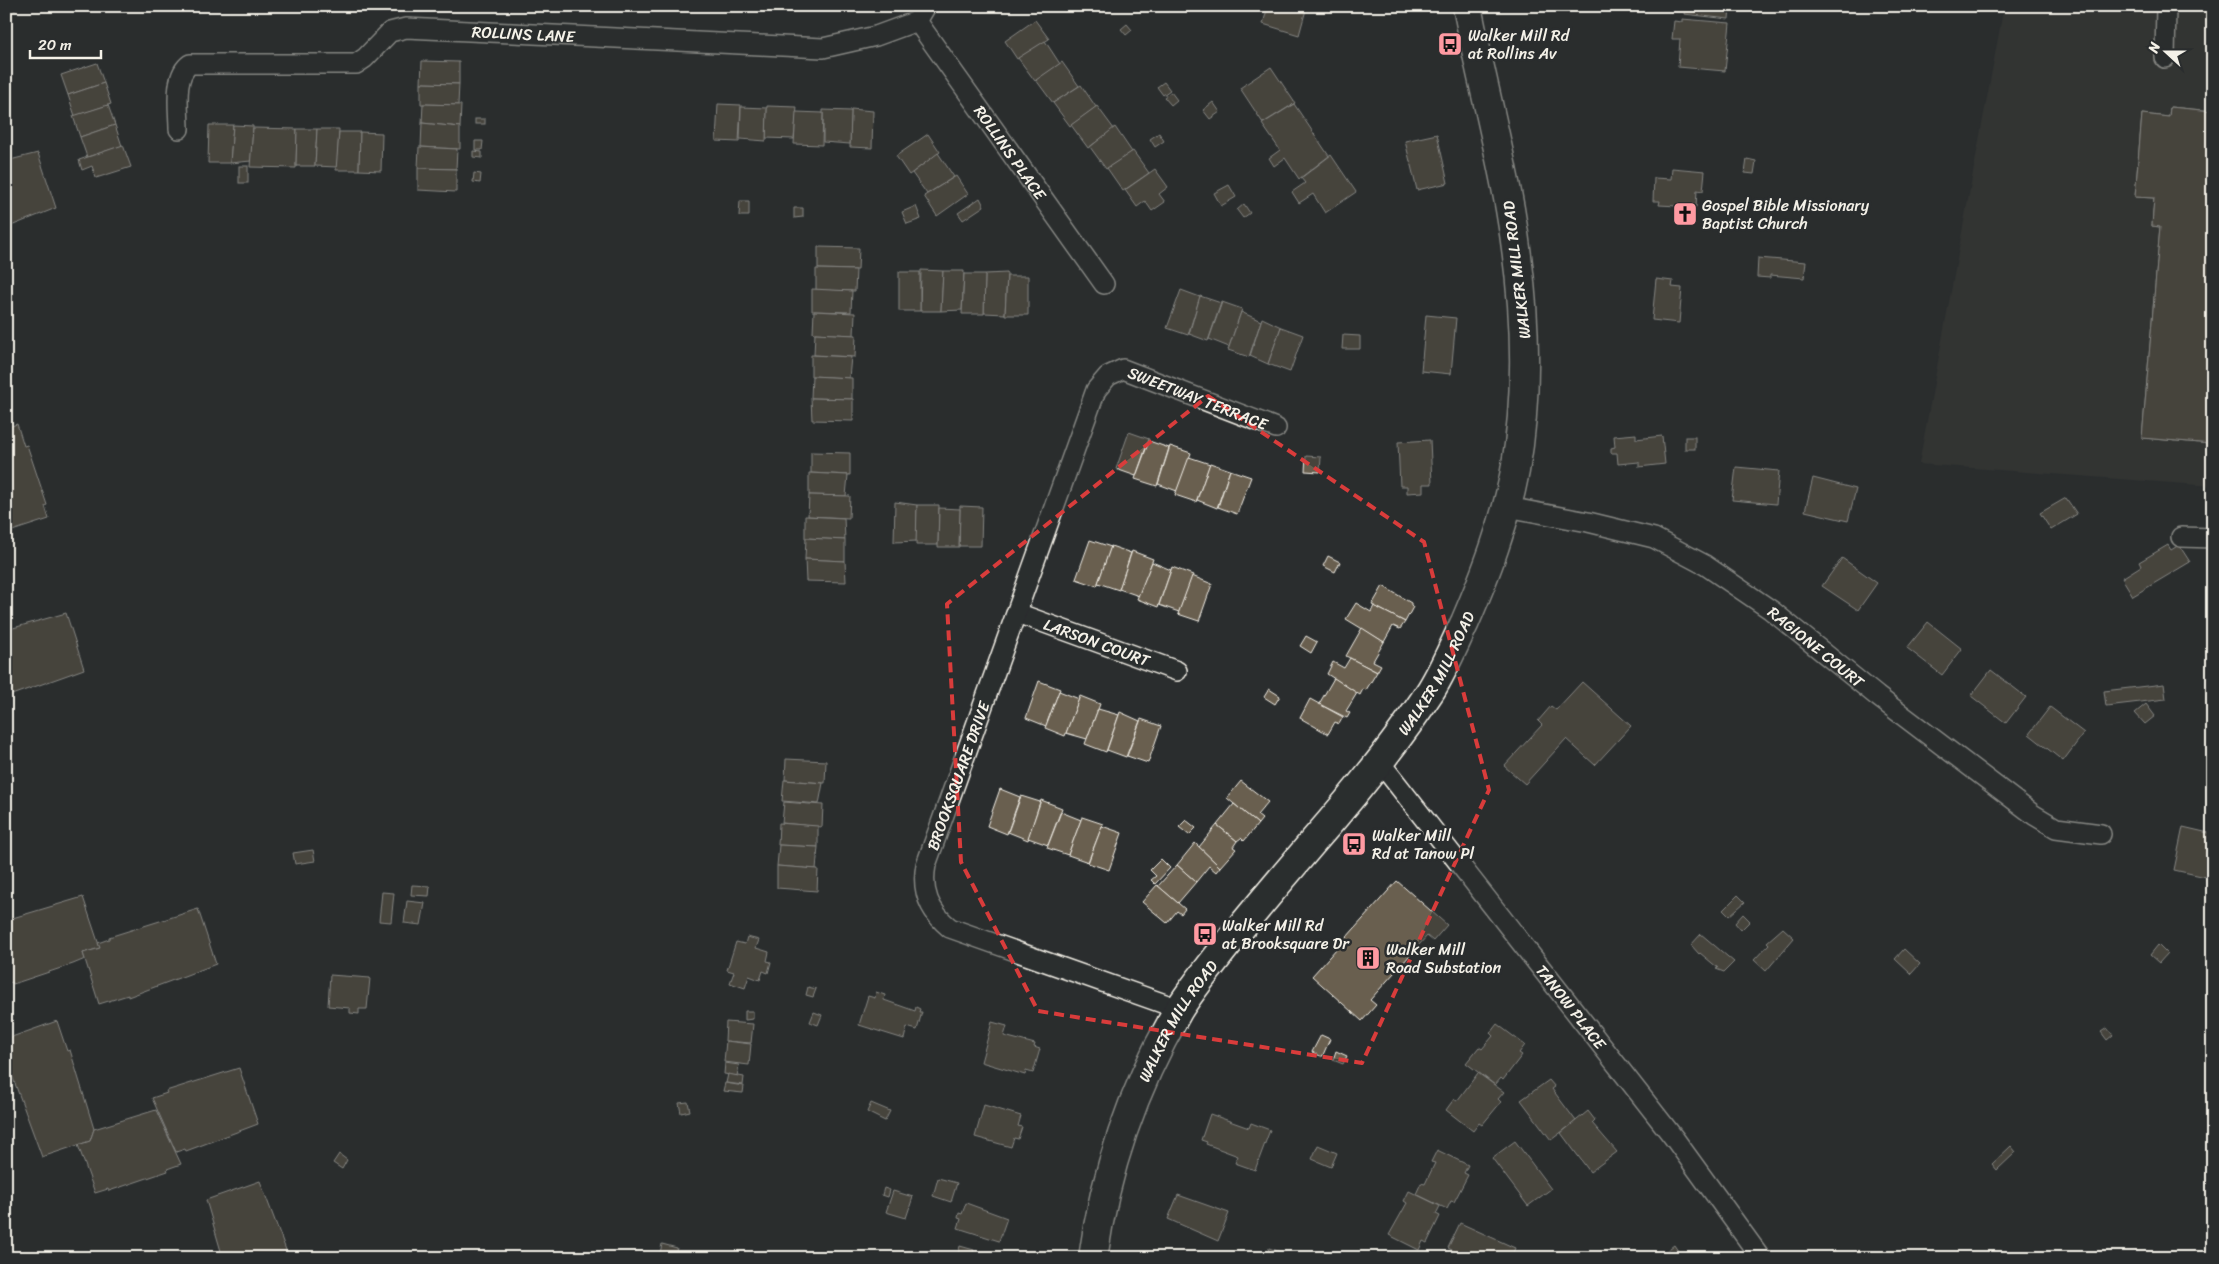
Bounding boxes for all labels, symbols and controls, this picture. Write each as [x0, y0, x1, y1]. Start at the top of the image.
street label: ROLLINS LANE [471, 17, 576, 51]
place label: Walker Mill Rd at Rollins Av [1468, 21, 1571, 68]
scale bar [30, 28, 101, 60]
north arrow [2142, 28, 2192, 78]
bus stop icon: Walker Mill Rd at Rollins Av [1437, 31, 1463, 57]
text: 20 m [38, 32, 72, 58]
text: N [2141, 38, 2168, 57]
street label: ROLLINS PLACE [966, 99, 1055, 207]
place label: Gospel Bible Missionary Baptist Church [1702, 191, 1870, 238]
street label: WALKER MILL ROAD [1494, 199, 1539, 341]
church icon: Gospel Bible Missionary Baptist Church [1672, 201, 1698, 227]
street label: SWEETWAY TERRACE [1123, 358, 1273, 439]
street label: RAGIONE COURT [1761, 599, 1872, 696]
street label: WALKER MILL ROAD [1390, 606, 1483, 742]
street label: LARSON COURT [1040, 610, 1155, 675]
street label: BROOKSQUARE DRIVE [918, 696, 999, 855]
place label: Walker Mill Rd at Tanow Pl [1372, 821, 1475, 868]
bus stop icon: Walker Mill Rd at Tanow Pl [1341, 831, 1367, 857]
place label: Walker Mill Rd at Brooksquare Dr [1222, 911, 1350, 958]
bus stop icon: Walker Mill Rd at Brooksquare Dr [1192, 921, 1218, 947]
place label: Walker Mill Road Substation [1386, 935, 1502, 982]
building icon: Walker Mill Road Substation [1355, 945, 1381, 971]
street label: WALKER MILL ROAD [1130, 953, 1226, 1087]
street label: TANOW PLACE [1528, 958, 1614, 1057]

